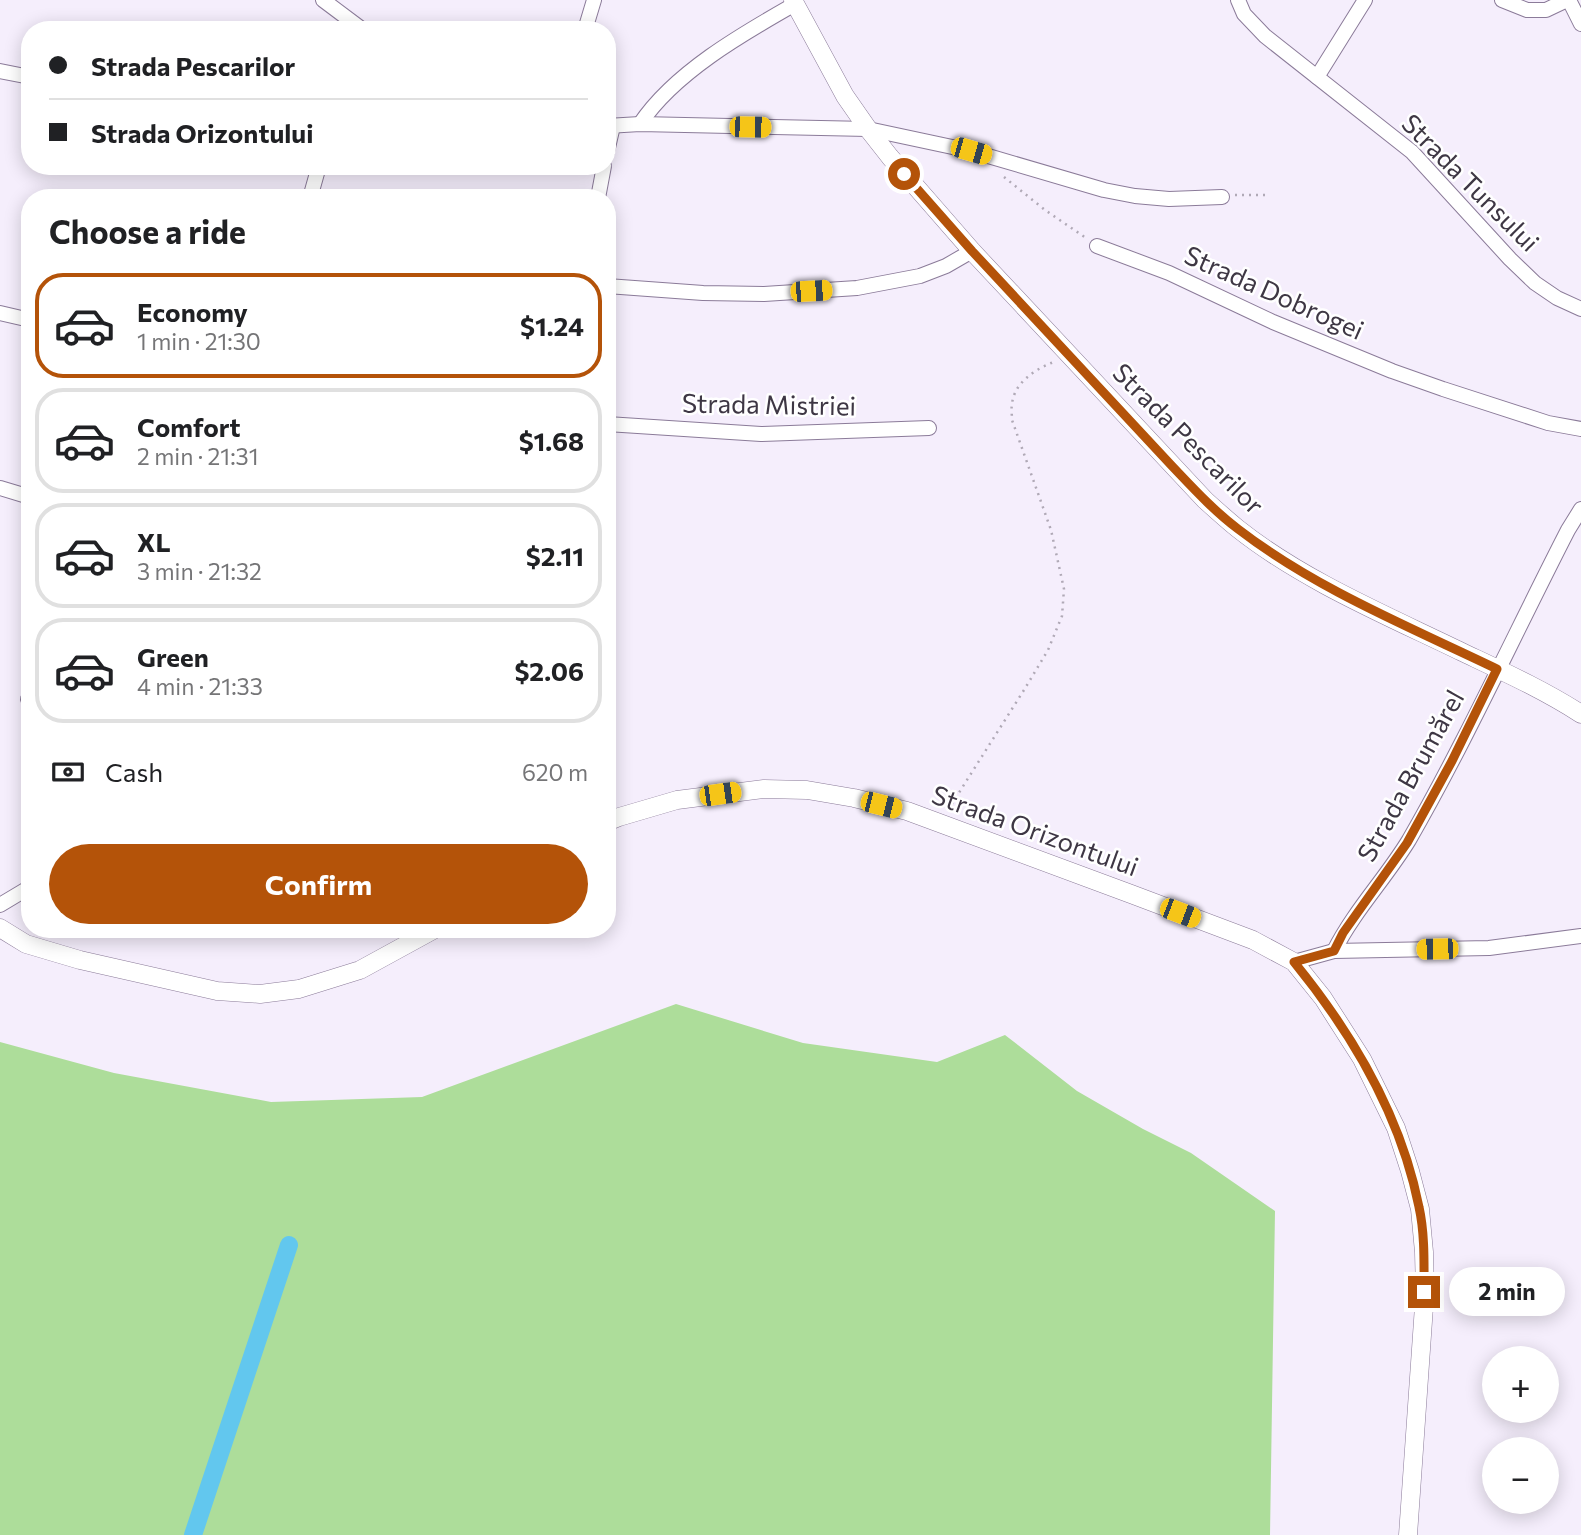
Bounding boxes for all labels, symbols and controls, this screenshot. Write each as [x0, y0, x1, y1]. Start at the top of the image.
text: Strada Pescarilor [91, 50, 295, 81]
street label: Strada Tunsului [1396, 107, 1546, 257]
car [729, 116, 772, 138]
text: Strada Orizontului [91, 117, 313, 148]
car [948, 135, 995, 167]
route start [888, 158, 920, 190]
text: Choose a ride [49, 211, 246, 251]
street label: Strada Dobrogei [1180, 238, 1369, 345]
car [790, 279, 833, 303]
icon: car [53, 294, 116, 357]
text: Economy [137, 296, 248, 327]
text: $1.24 [520, 310, 584, 341]
text: 1 min · 21:30 [137, 327, 261, 355]
street label: Strada Pescarilor [1107, 356, 1271, 520]
street label: Strada Mistriei [682, 386, 857, 421]
icon: car [53, 409, 116, 472]
text: Comfort [137, 411, 240, 442]
text: $1.68 [519, 425, 584, 456]
text: 2 min · 21:31 [137, 442, 259, 470]
icon: car [53, 524, 116, 587]
text: XL [137, 526, 171, 557]
text: $2.11 [526, 540, 584, 571]
text: 3 min · 21:32 [137, 557, 262, 585]
icon: car [53, 639, 116, 702]
text: Green [137, 641, 209, 672]
text: $2.06 [514, 655, 584, 686]
text: 4 min · 21:33 [137, 672, 263, 700]
street label: Strada Brumărel [1350, 684, 1470, 866]
icon: cash [49, 753, 87, 791]
text: Cash [105, 756, 163, 787]
text: 620 m [522, 758, 588, 786]
street label: Strada Orizontului [928, 778, 1143, 881]
car [698, 781, 743, 807]
car [859, 790, 904, 820]
button: Confirm [49, 844, 588, 924]
car [1157, 896, 1204, 930]
car [1416, 938, 1459, 960]
callout: 2 min [1448, 1268, 1564, 1316]
route end [1408, 1276, 1440, 1308]
text: 2 min [1478, 1277, 1536, 1305]
map controls [1482, 1346, 1559, 1514]
button: + [1482, 1346, 1559, 1423]
button: − [1482, 1437, 1559, 1514]

